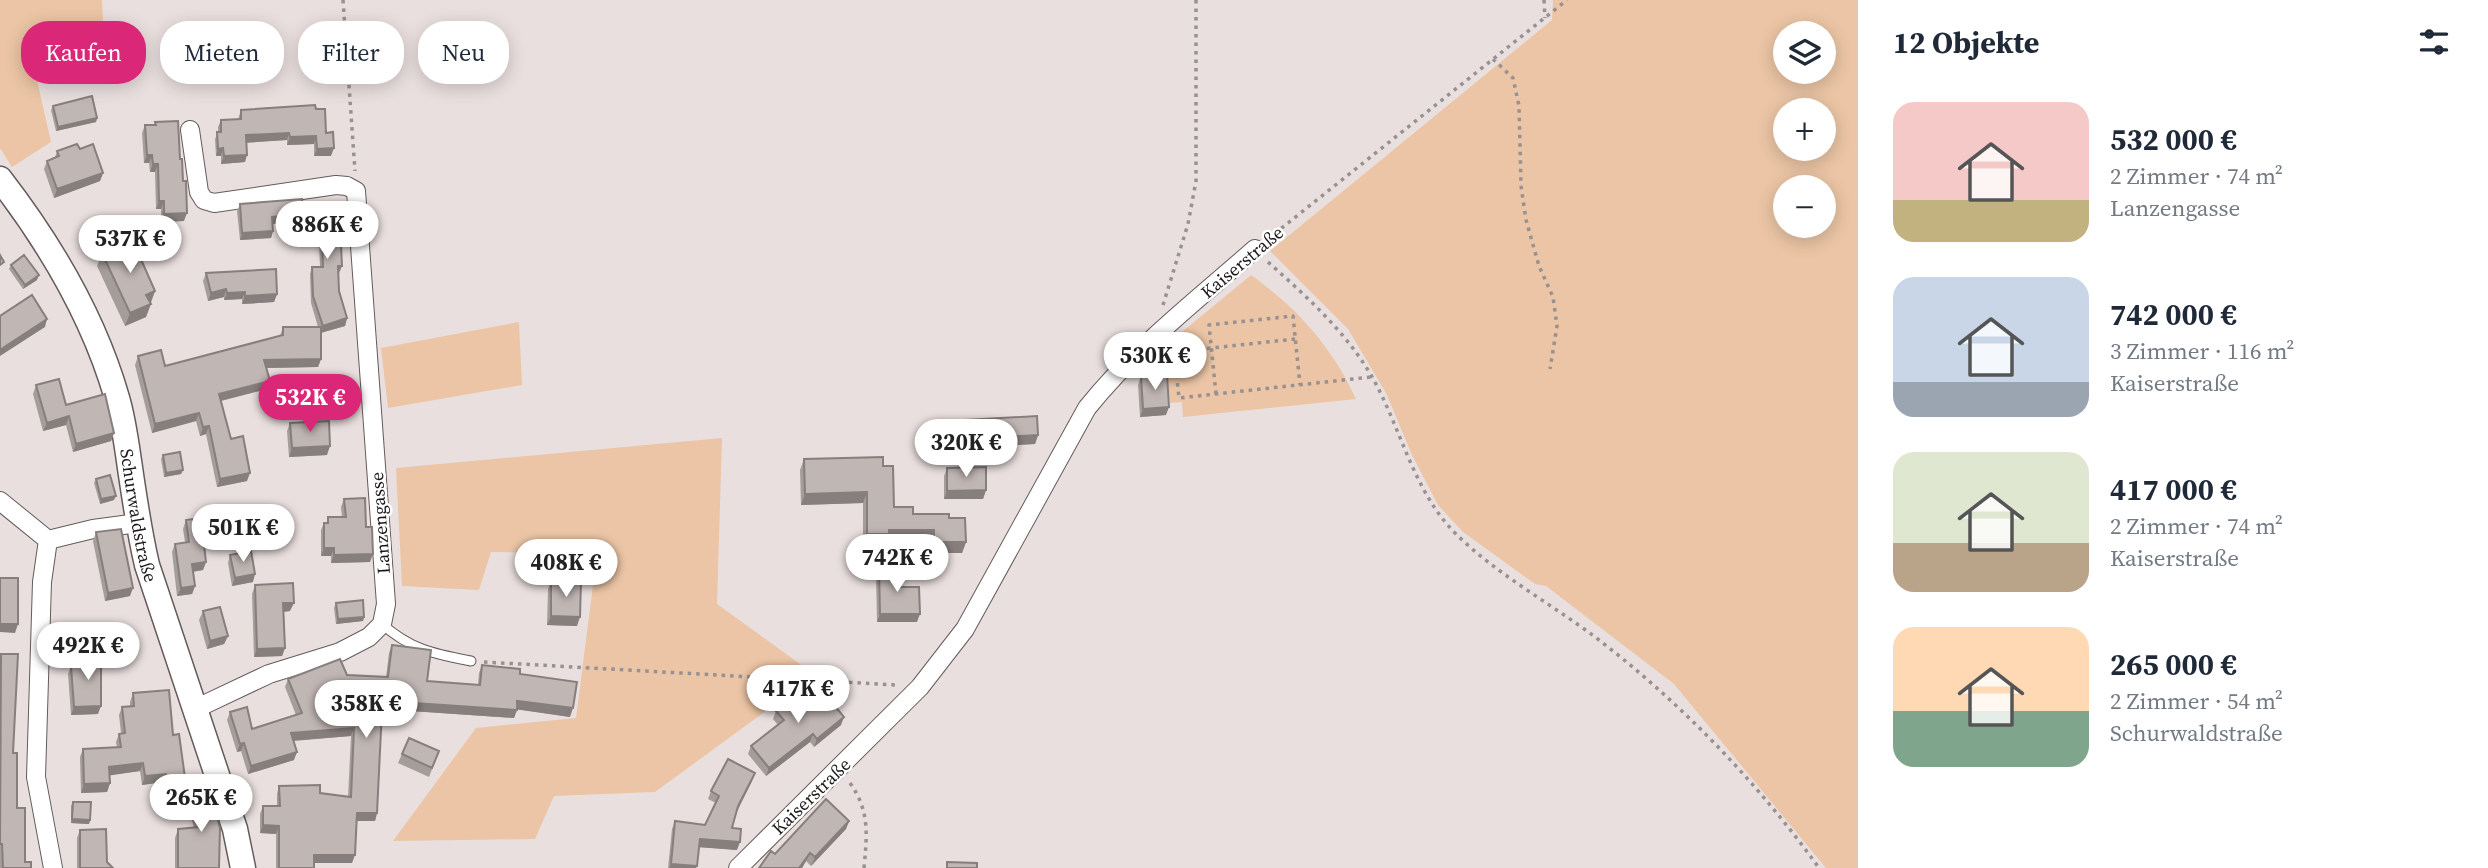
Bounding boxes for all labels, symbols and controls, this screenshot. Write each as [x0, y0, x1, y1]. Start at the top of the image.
chip: Kaufen [21, 21, 146, 84]
chip: Mieten [160, 21, 284, 84]
chip: Filter [298, 21, 404, 84]
chip: Neu [418, 21, 509, 84]
map controls [1773, 21, 1836, 238]
button: layers [1773, 21, 1836, 84]
text: 12 Objekte [1893, 22, 2039, 63]
icon: filters [2415, 23, 2453, 61]
button: + [1773, 98, 1836, 161]
text: 532 000 € [2110, 119, 2237, 160]
icon: home [1949, 130, 2033, 214]
text: 2 Zimmer · 74 m² [2110, 160, 2283, 192]
button: − [1773, 175, 1836, 238]
text: Lanzengasse [2110, 192, 2240, 224]
pin: 886K € [270, 202, 384, 261]
text: 886K € [292, 208, 362, 240]
pin: 537K € [73, 216, 187, 275]
street label: Kaiserstraße [1195, 220, 1289, 304]
text: 537K € [95, 222, 165, 254]
text: 742 000 € [2110, 294, 2237, 335]
icon: home [1949, 305, 2033, 389]
pin: 530K € [1098, 332, 1212, 392]
text: 3 Zimmer · 116 m² [2110, 335, 2294, 367]
text: 530K € [1120, 339, 1190, 371]
text: Kaiserstraße [2110, 367, 2239, 399]
pin: 532K € [253, 374, 367, 434]
text: 532K € [275, 381, 345, 413]
pin: 320K € [909, 420, 1023, 479]
text: 320K € [931, 426, 1001, 458]
street label: Schurwaldstraße [115, 447, 164, 585]
text: 417 000 € [2110, 469, 2237, 510]
street label: Lanzengasse [364, 471, 396, 575]
icon: home [1949, 480, 2033, 564]
pin: 501K € [186, 504, 300, 564]
text: 2 Zimmer · 74 m² [2110, 510, 2283, 542]
text: 501K € [208, 511, 278, 543]
pin: 742K € [840, 534, 954, 594]
pin: 408K € [509, 540, 623, 599]
text: 742K € [862, 541, 932, 573]
text: Kaiserstraße [2110, 542, 2239, 574]
text: 408K € [531, 546, 601, 578]
pin: 492K € [31, 622, 145, 682]
text: 492K € [53, 629, 123, 661]
text: 265 000 € [2110, 644, 2237, 685]
icon: home [1949, 655, 2033, 739]
pin: 417K € [741, 666, 855, 725]
text: 417K € [763, 672, 833, 704]
pin: 358K € [309, 680, 423, 740]
text: 2 Zimmer · 54 m² [2110, 685, 2283, 717]
text: 358K € [331, 687, 401, 719]
text: Schurwaldstraße [2110, 717, 2283, 749]
street label: Kaiserstraße [766, 752, 856, 840]
pin: 265K € [144, 774, 258, 834]
text: 265K € [166, 781, 236, 813]

